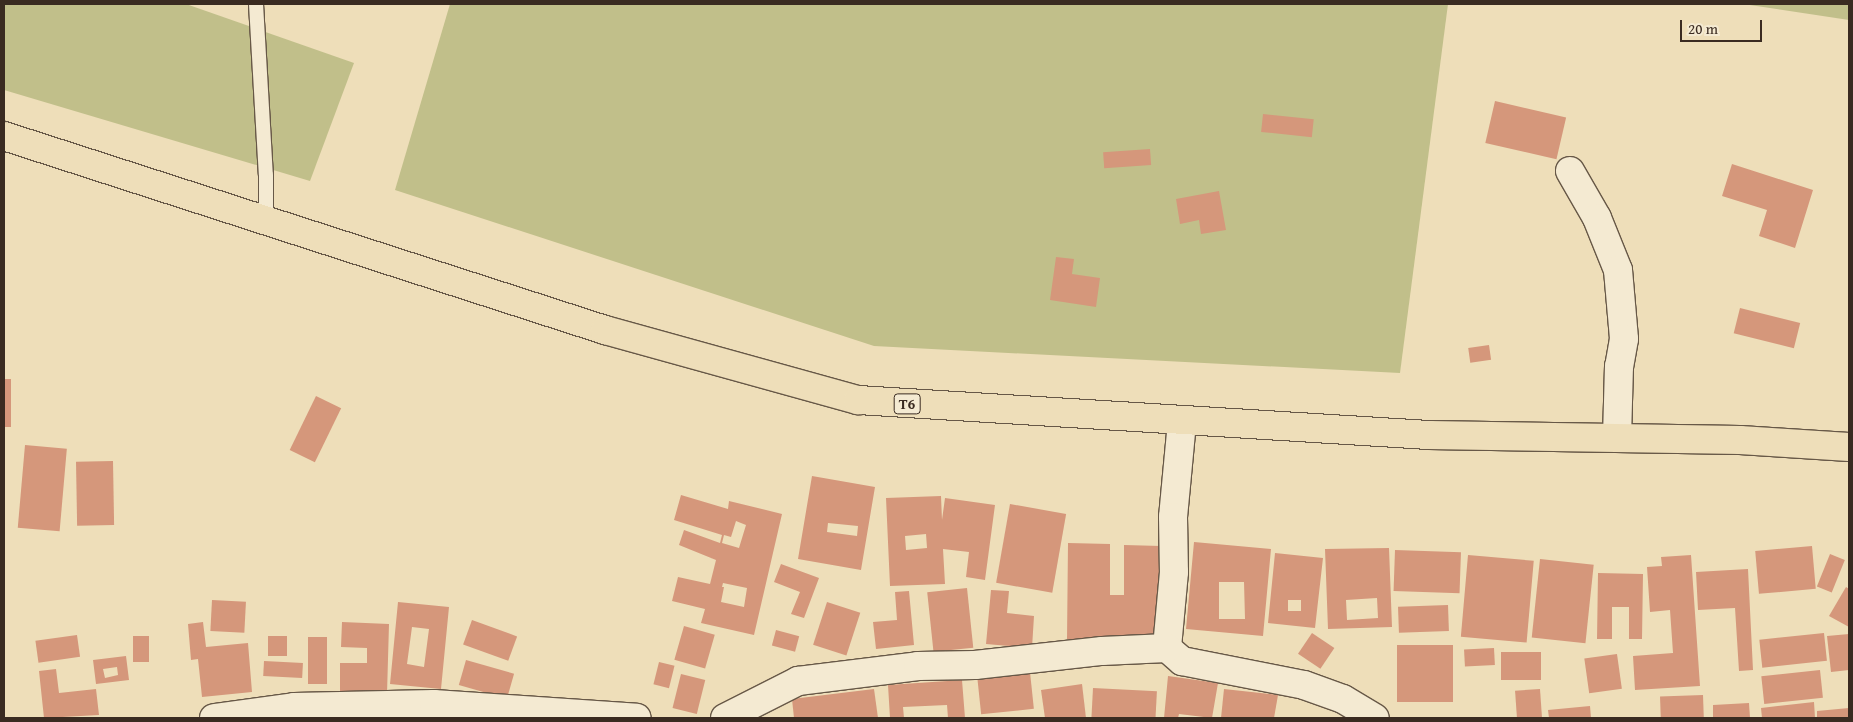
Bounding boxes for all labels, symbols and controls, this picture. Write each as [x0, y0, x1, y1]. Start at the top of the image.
scale bar [1683, 10, 1766, 42]
text: 20 m [1688, 18, 1718, 39]
road number: T6 [893, 392, 921, 416]

